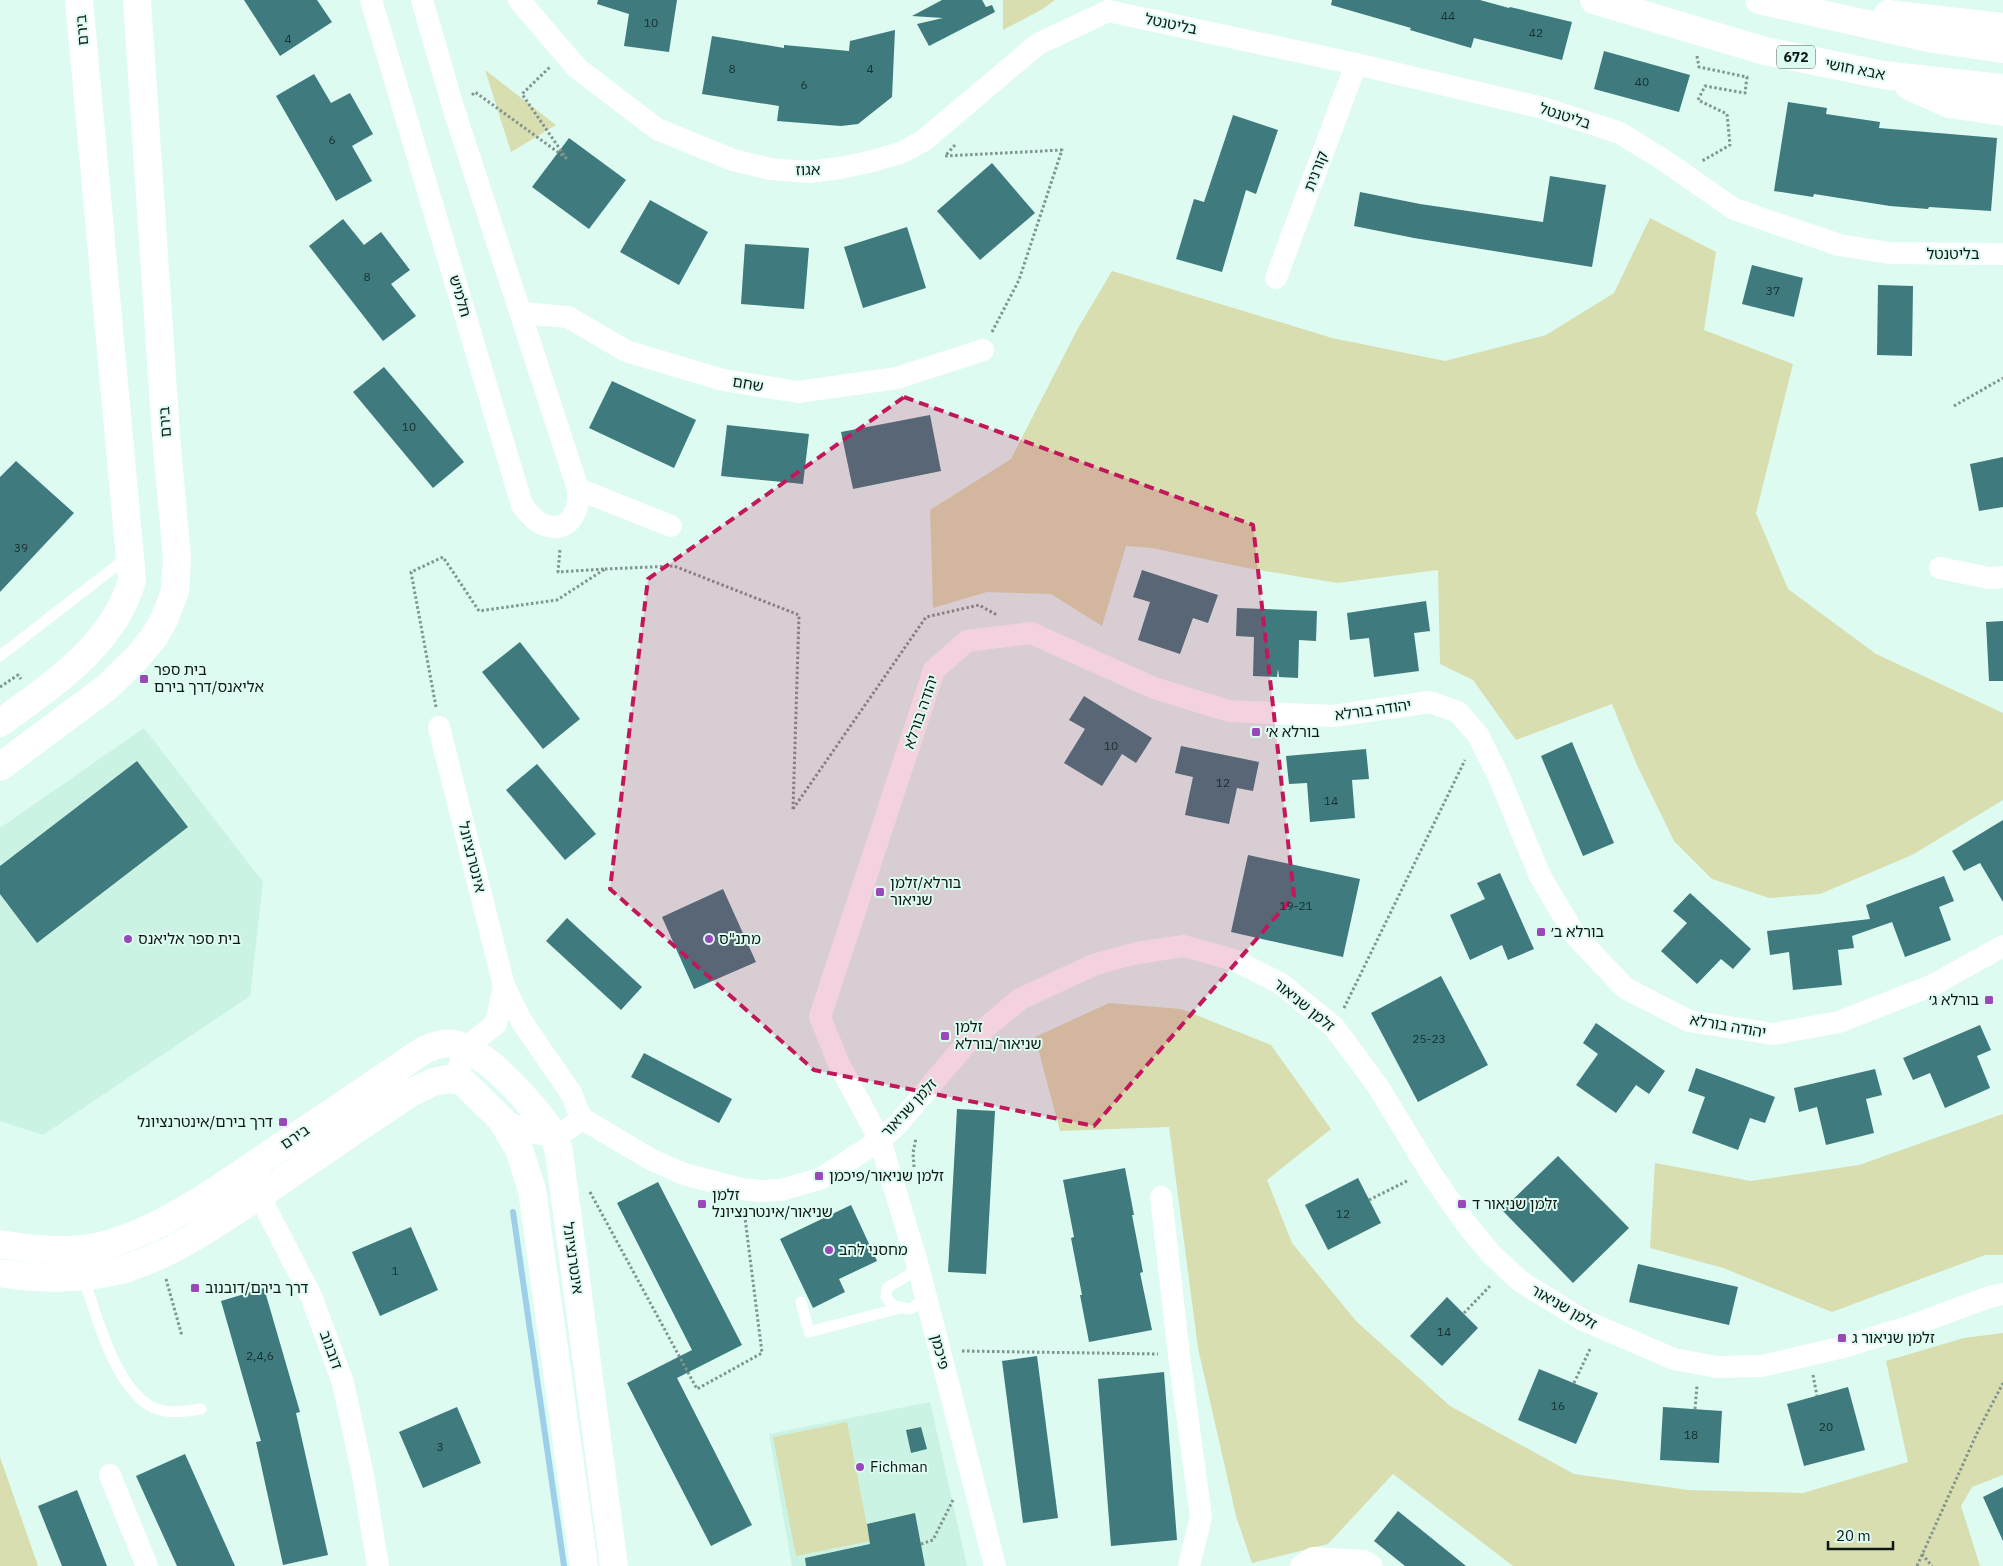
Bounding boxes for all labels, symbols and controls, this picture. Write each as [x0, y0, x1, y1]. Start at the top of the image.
house number: 44 [1441, 8, 1455, 23]
street label: בליטנטל [1143, 9, 1199, 38]
street label: בירם [71, 13, 92, 46]
house number: 10 [644, 15, 658, 30]
house number: 42 [1529, 25, 1543, 40]
house number: 4 [284, 31, 292, 46]
road number: 672 [1777, 46, 1815, 68]
street label: אבא חושי [1823, 53, 1887, 84]
house number: 8 [728, 61, 736, 76]
house number: 4 [866, 61, 874, 76]
house number: 40 [1635, 74, 1649, 89]
house number: 6 [800, 77, 808, 92]
street label: בליטנטל [1537, 98, 1594, 133]
house number: 6 [328, 132, 336, 147]
street label: קורנית [1299, 148, 1332, 194]
street label: אגוז [796, 160, 820, 179]
street label: בליטנטל [1926, 244, 1980, 263]
house number: 8 [363, 269, 371, 284]
street label: חלמיש [445, 272, 476, 319]
house number: 37 [1766, 283, 1780, 298]
street label: שחם [731, 371, 765, 396]
street label: בירם [154, 406, 175, 438]
house number: 10 [402, 419, 416, 434]
house number: 39 [14, 540, 28, 555]
place label: בית ספר אליאנס/דרך בירם [154, 660, 264, 696]
street label: יהודה בורלא [899, 672, 942, 751]
marker: בית ספר אליאנס/דרך בירם [138, 673, 150, 685]
street label: יהודה בורלא [1334, 695, 1412, 724]
place label: בורלא א׳ [1266, 722, 1320, 741]
marker: בורלא א׳ [1250, 726, 1262, 738]
house number: 10 [1104, 738, 1118, 753]
house number: 12 [1216, 775, 1230, 790]
house number: 14 [1324, 793, 1338, 808]
street label: אינטרנציונל [455, 819, 490, 894]
place label: בורלא/זלמן שניאור [890, 873, 962, 909]
marker: בורלא/זלמן שניאור [874, 886, 886, 898]
house number: 19-21 [1279, 898, 1313, 913]
place label: בורלא ב׳ [1551, 922, 1604, 941]
marker: בורלא ב׳ [1535, 926, 1547, 938]
place label: בית ספר אליאנס [138, 929, 241, 948]
place label: מתנ"ס [719, 929, 761, 948]
marker: בית ספר אליאנס [122, 933, 134, 945]
marker: מתנ"ס [703, 933, 715, 945]
street label: זלמן שניאור [1270, 974, 1339, 1035]
place label: בורלא ג׳ [1929, 990, 1979, 1009]
marker: בורלא ג׳ [1983, 994, 1995, 1006]
street label: יהודה בורלא [1689, 1009, 1768, 1042]
place label: זלמן שניאור/בורלא [955, 1017, 1041, 1053]
marker: זלמן שניאור/בורלא [939, 1030, 951, 1042]
house number: 25-23 [1412, 1031, 1446, 1046]
street label: זלמן שניאור [877, 1074, 941, 1141]
place label: דרך בירם/אינטרנציונל [137, 1112, 273, 1131]
marker: דרך בירם/אינטרנציונל [277, 1116, 289, 1128]
street label: בירם [277, 1120, 313, 1153]
place label: זלמן שניאור/פיכמן [829, 1166, 944, 1185]
marker: זלמן שניאור/פיכמן [813, 1170, 825, 1182]
place label: זלמן שניאור/אינטרנציונל [712, 1185, 833, 1221]
place label: זלמן שניאור ד [1472, 1194, 1557, 1213]
marker: זלמן שניאור/אינטרנציונל [696, 1198, 708, 1210]
marker: זלמן שניאור ד [1456, 1198, 1468, 1210]
house number: 12 [1336, 1206, 1350, 1221]
street label: אינטרנציונל [559, 1221, 588, 1295]
place label: מחסני להב [839, 1240, 908, 1259]
marker: מחסני להב [823, 1244, 835, 1256]
house number: 1 [391, 1263, 399, 1278]
place label: דרך בירם/דובנוב [205, 1278, 308, 1297]
street label: זלמן שניאור [1528, 1280, 1601, 1333]
marker: דרך בירם/דובנוב [189, 1282, 201, 1294]
house number: 14 [1437, 1324, 1451, 1339]
street label: דובנוב [316, 1328, 347, 1372]
place label: זלמן שניאור ג [1852, 1328, 1935, 1347]
street label: פיכמן [927, 1332, 954, 1371]
marker: זלמן שניאור ג [1836, 1332, 1848, 1344]
house number: 2,4,6 [246, 1348, 274, 1363]
house number: 16 [1551, 1398, 1565, 1413]
house number: 20 [1819, 1419, 1833, 1434]
house number: 18 [1684, 1427, 1698, 1442]
house number: 3 [436, 1439, 444, 1454]
place label: Fichman [870, 1457, 928, 1476]
marker: Fichman [854, 1461, 866, 1473]
scale bar [1828, 1518, 1893, 1550]
text: 20 m [1836, 1526, 1871, 1545]

